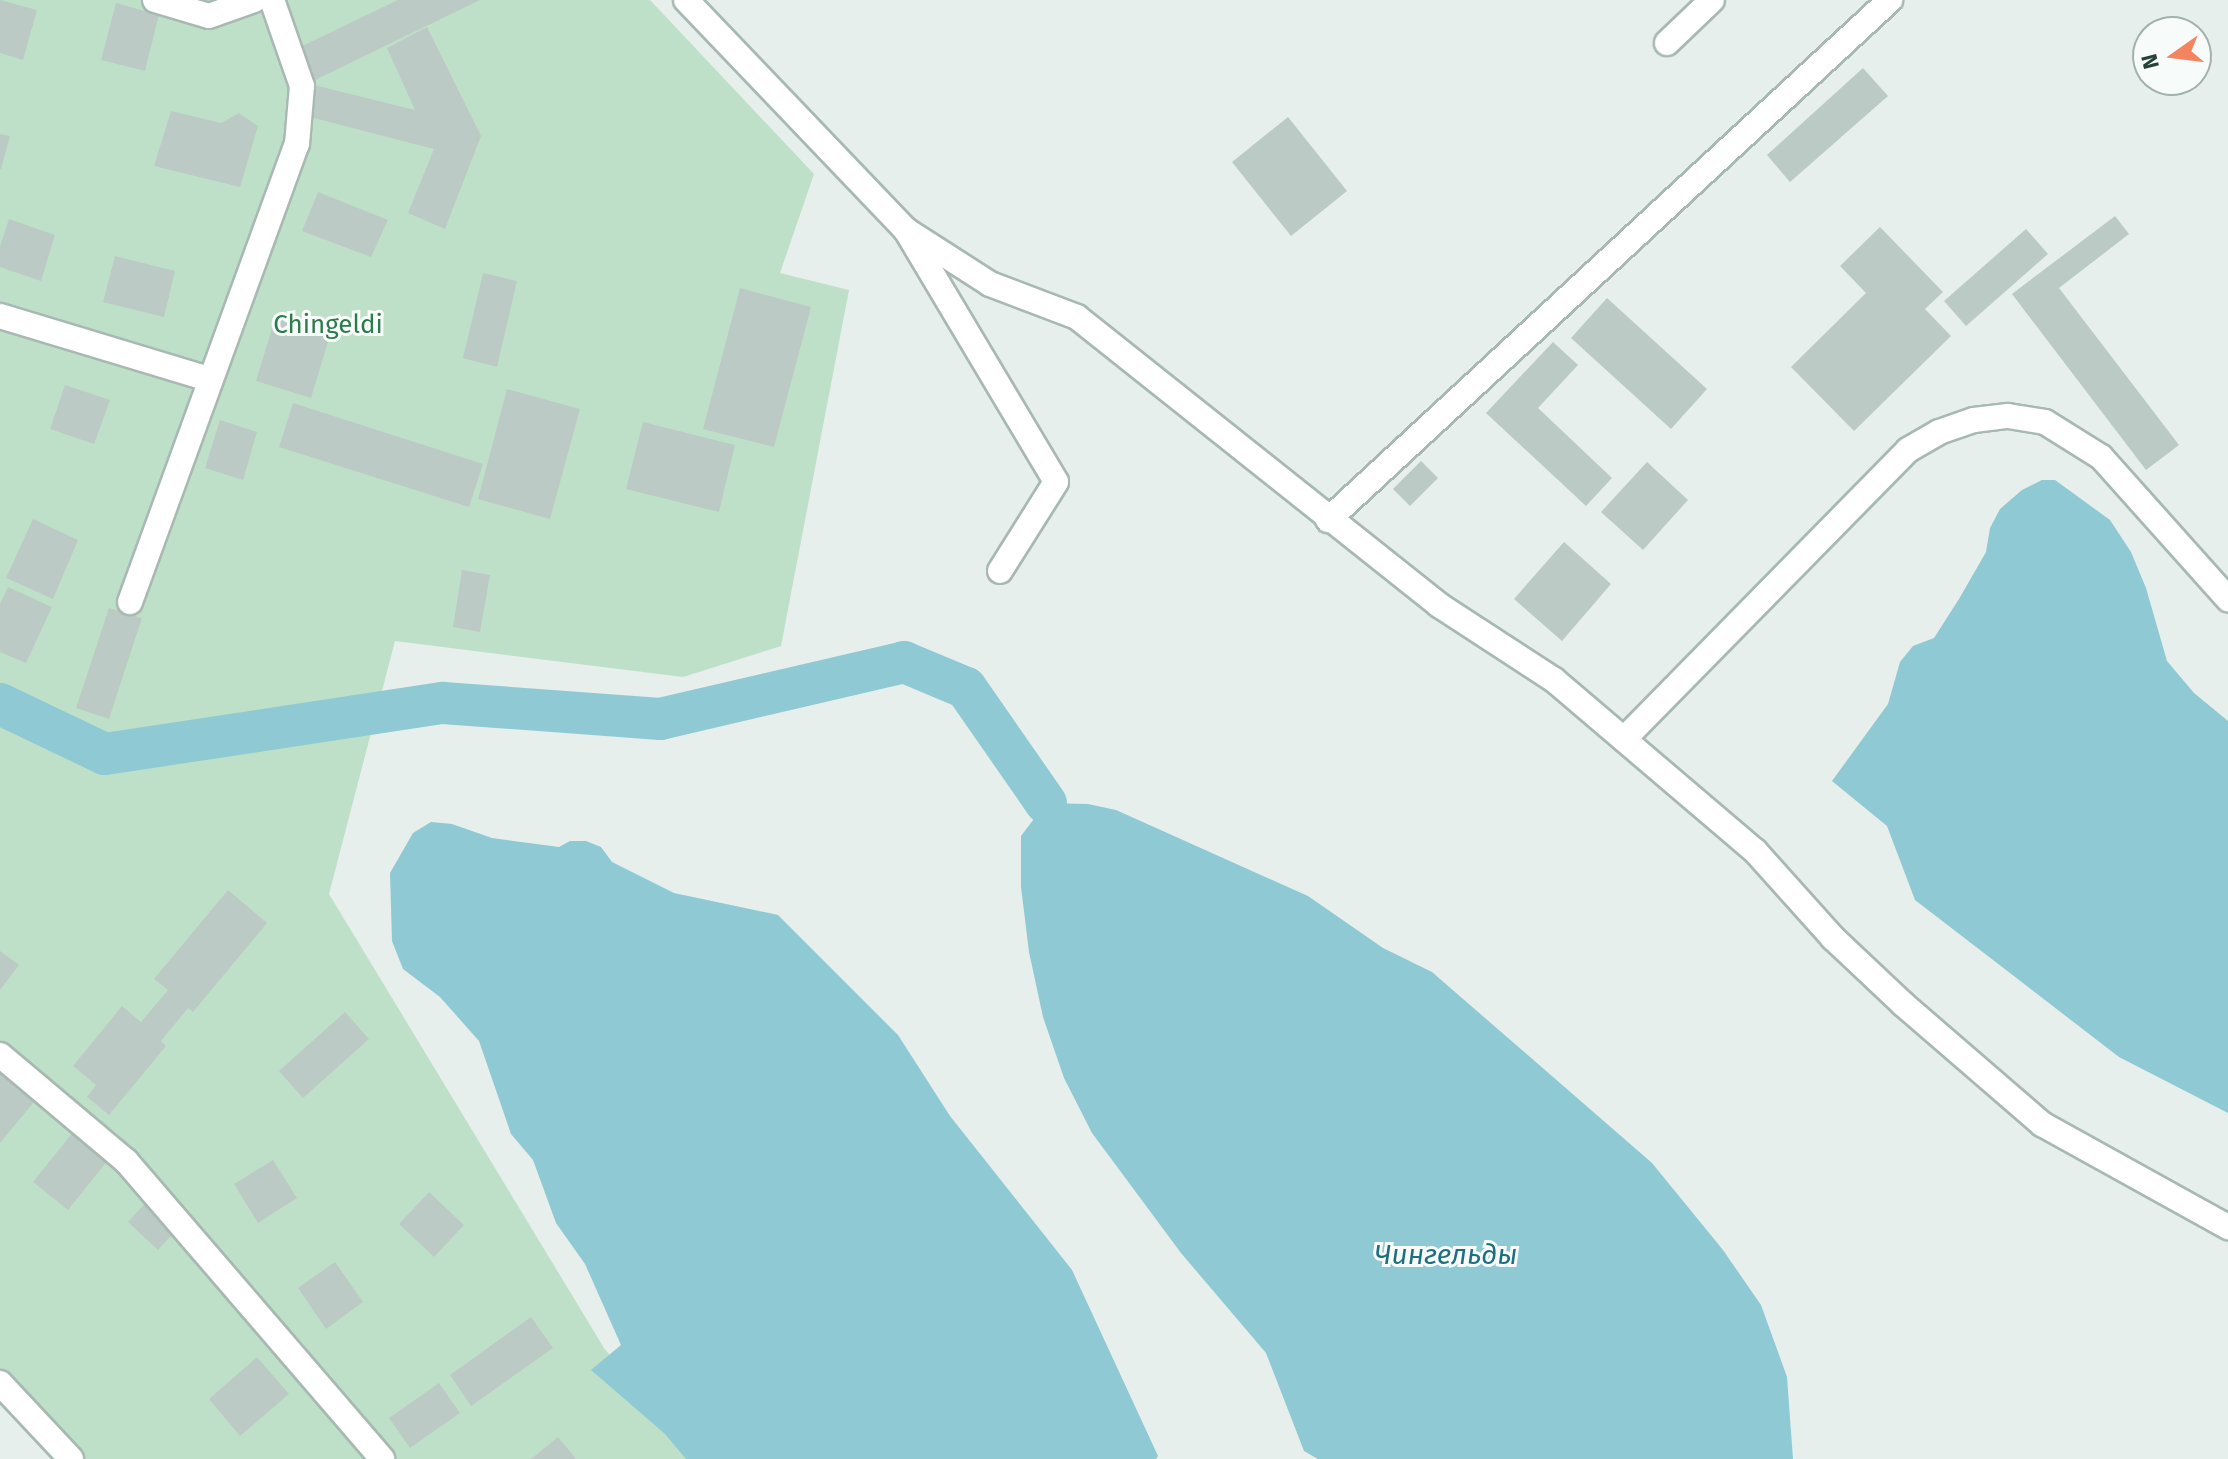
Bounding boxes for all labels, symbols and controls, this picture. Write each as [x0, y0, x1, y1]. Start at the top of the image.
north arrow [2132, 16, 2212, 96]
text: N [2135, 51, 2165, 72]
park label: Chingeldi [273, 309, 383, 341]
water label: Чингельды [1375, 1238, 1517, 1272]

